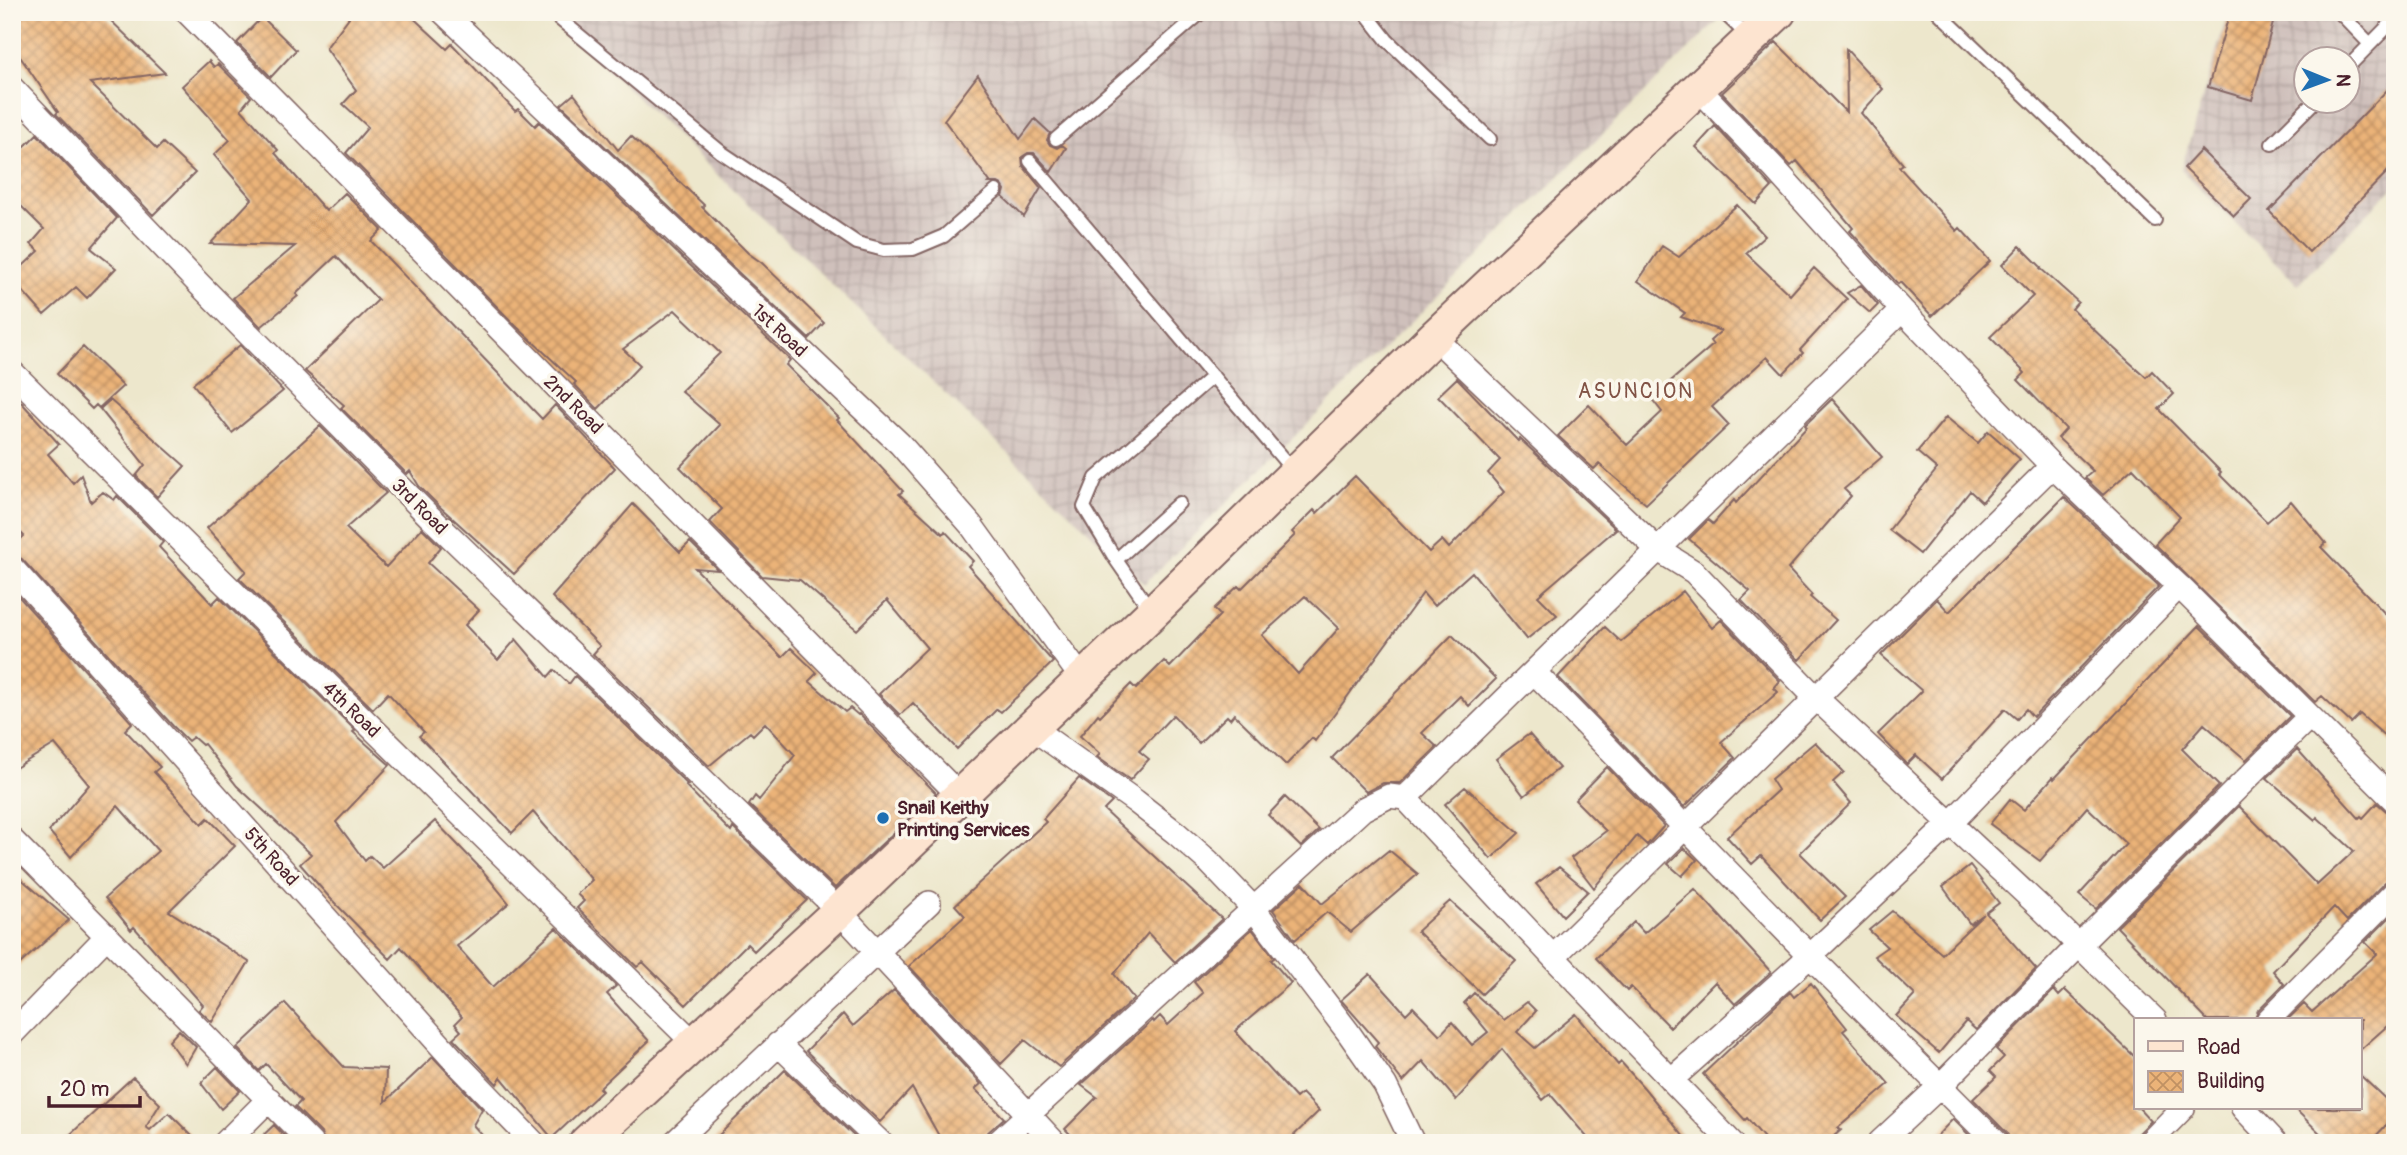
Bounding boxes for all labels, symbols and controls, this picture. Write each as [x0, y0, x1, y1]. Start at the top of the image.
north arrow [2292, 46, 2362, 116]
text: N [2331, 74, 2355, 87]
street label: 1st Road [747, 299, 812, 362]
street label: 2nd Road [539, 370, 608, 439]
district label: ASUNCION [1578, 378, 1694, 405]
street label: 3rd Road [386, 474, 452, 540]
street label: 4th Road [317, 676, 385, 743]
place label: Snail Keithy Printing Services [897, 796, 1030, 842]
marker: Snail Keithy Printing Services [875, 810, 891, 826]
street label: 5th Road [239, 823, 304, 891]
legend [2134, 1018, 2362, 1110]
text: Road [2197, 1034, 2241, 1061]
scale bar [49, 1064, 140, 1108]
text: Building [2197, 1068, 2264, 1095]
text: 20 m [60, 1076, 109, 1103]

